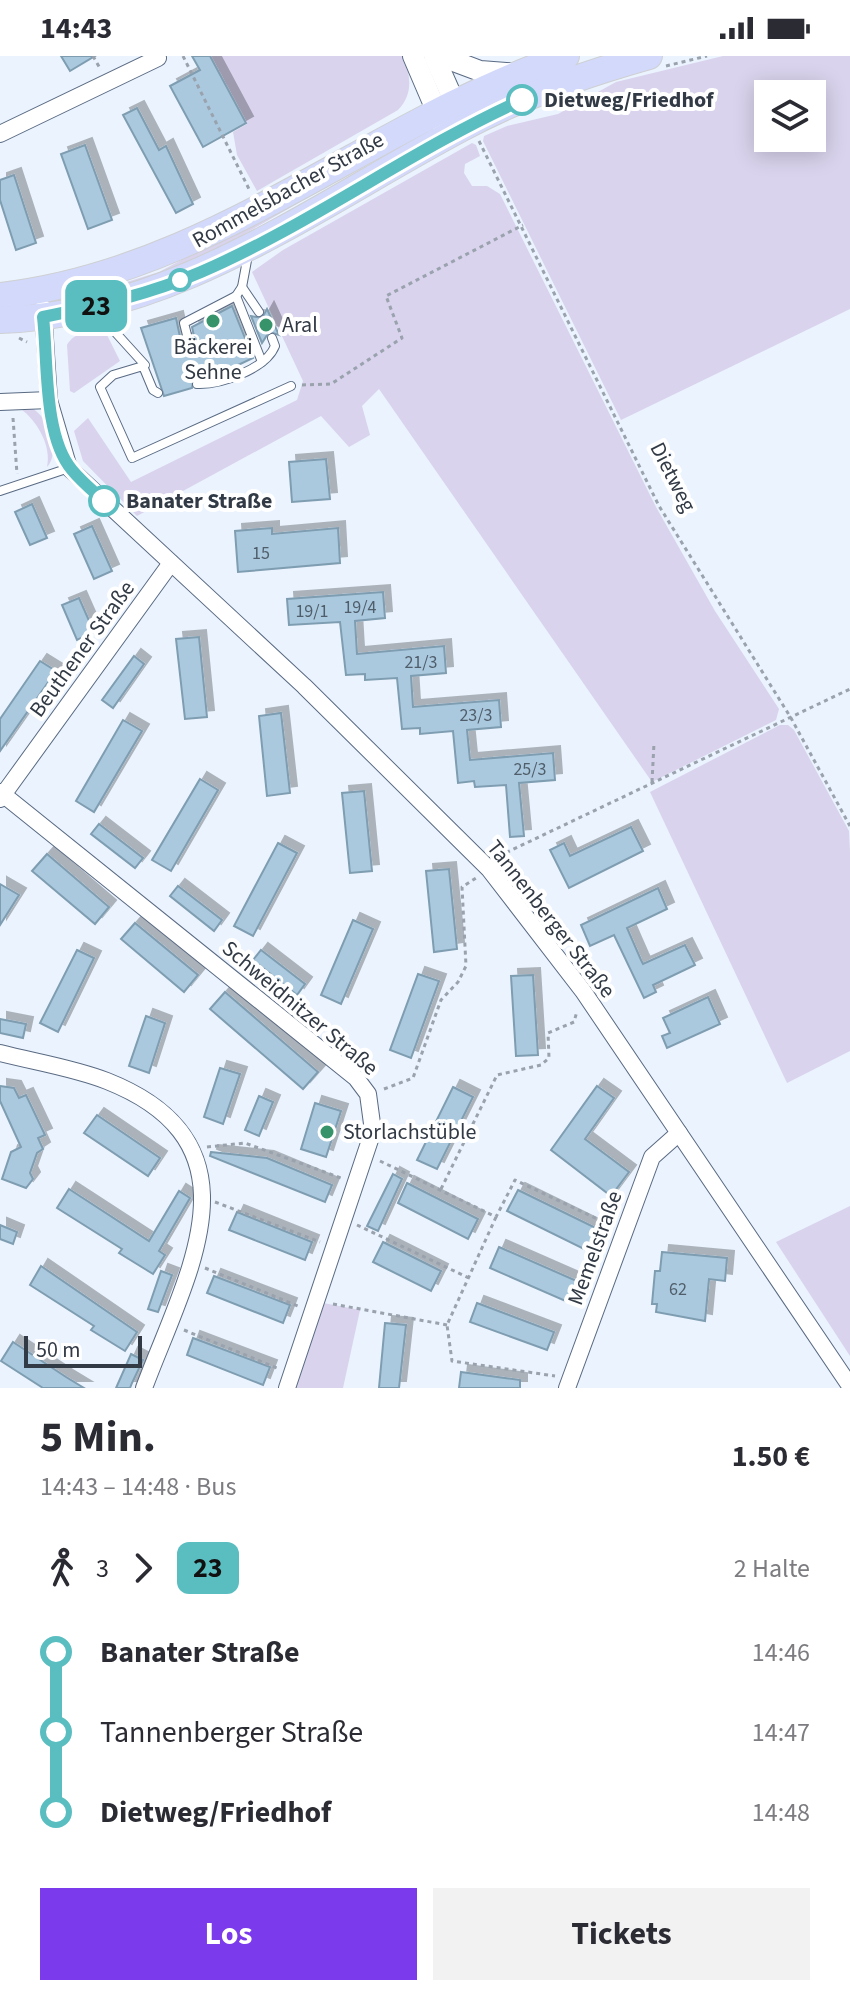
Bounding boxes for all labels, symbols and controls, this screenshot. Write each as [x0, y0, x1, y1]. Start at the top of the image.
text: 14:43 [40, 7, 112, 50]
map controls [754, 80, 826, 152]
button: layers [754, 80, 826, 152]
place label: Dietweg/Friedhof [544, 84, 715, 116]
marker: Dietweg/Friedhof [507, 85, 537, 115]
street label: Rommelsbacher Straße [186, 124, 390, 256]
unlabelled marker [169, 269, 191, 291]
line badge: 23 [60, 280, 132, 332]
text: 23 [81, 286, 111, 326]
place label: Aral [282, 309, 318, 341]
marker: Bäckerei Sehne [204, 312, 222, 330]
marker: Aral [257, 316, 275, 334]
place label: Bäckerei Sehne [173, 331, 253, 388]
street label: Dietweg [642, 437, 704, 517]
place label: Banater Straße [126, 485, 272, 517]
marker: Banater Straße [89, 486, 119, 516]
house number: 15 [252, 541, 270, 566]
street label: Beuthener Straße [22, 574, 142, 724]
house number: 19/4 [343, 595, 377, 620]
house number: 19/1 [295, 599, 329, 624]
house number: 21/3 [404, 650, 438, 675]
house number: 23/3 [459, 703, 493, 728]
house number: 25/3 [513, 757, 547, 782]
street label: Tannenberger Straße [479, 833, 623, 1005]
street label: Schweidnitzer Straße [215, 933, 385, 1083]
place label: Storlachstüble [343, 1116, 477, 1148]
marker: Storlachstüble [318, 1123, 336, 1141]
street label: Memelstraße [559, 1186, 631, 1310]
house number: 62 [669, 1277, 687, 1302]
scale bar [24, 1332, 142, 1368]
text: 50 m [36, 1334, 81, 1366]
text: 5 Min. [40, 1406, 156, 1469]
text: 1.50 € [732, 1435, 810, 1478]
text: 14:43 – 14:48 · Bus [40, 1468, 236, 1505]
icon: walk [40, 1546, 84, 1590]
icon: forward [121, 1546, 165, 1590]
text: 23 [193, 1548, 223, 1588]
text: 3 [96, 1550, 109, 1587]
text: 2 Halte [734, 1550, 810, 1587]
text: Banater Straße [100, 1631, 300, 1674]
text: 14:46 [752, 1634, 810, 1671]
text: Tannenberger Straße [100, 1711, 363, 1754]
text: 14:47 [752, 1714, 810, 1751]
text: Dietweg/Friedhof [100, 1791, 331, 1834]
text: 14:48 [752, 1794, 810, 1831]
button: Los [40, 1888, 417, 1980]
button: Tickets [433, 1888, 810, 1980]

